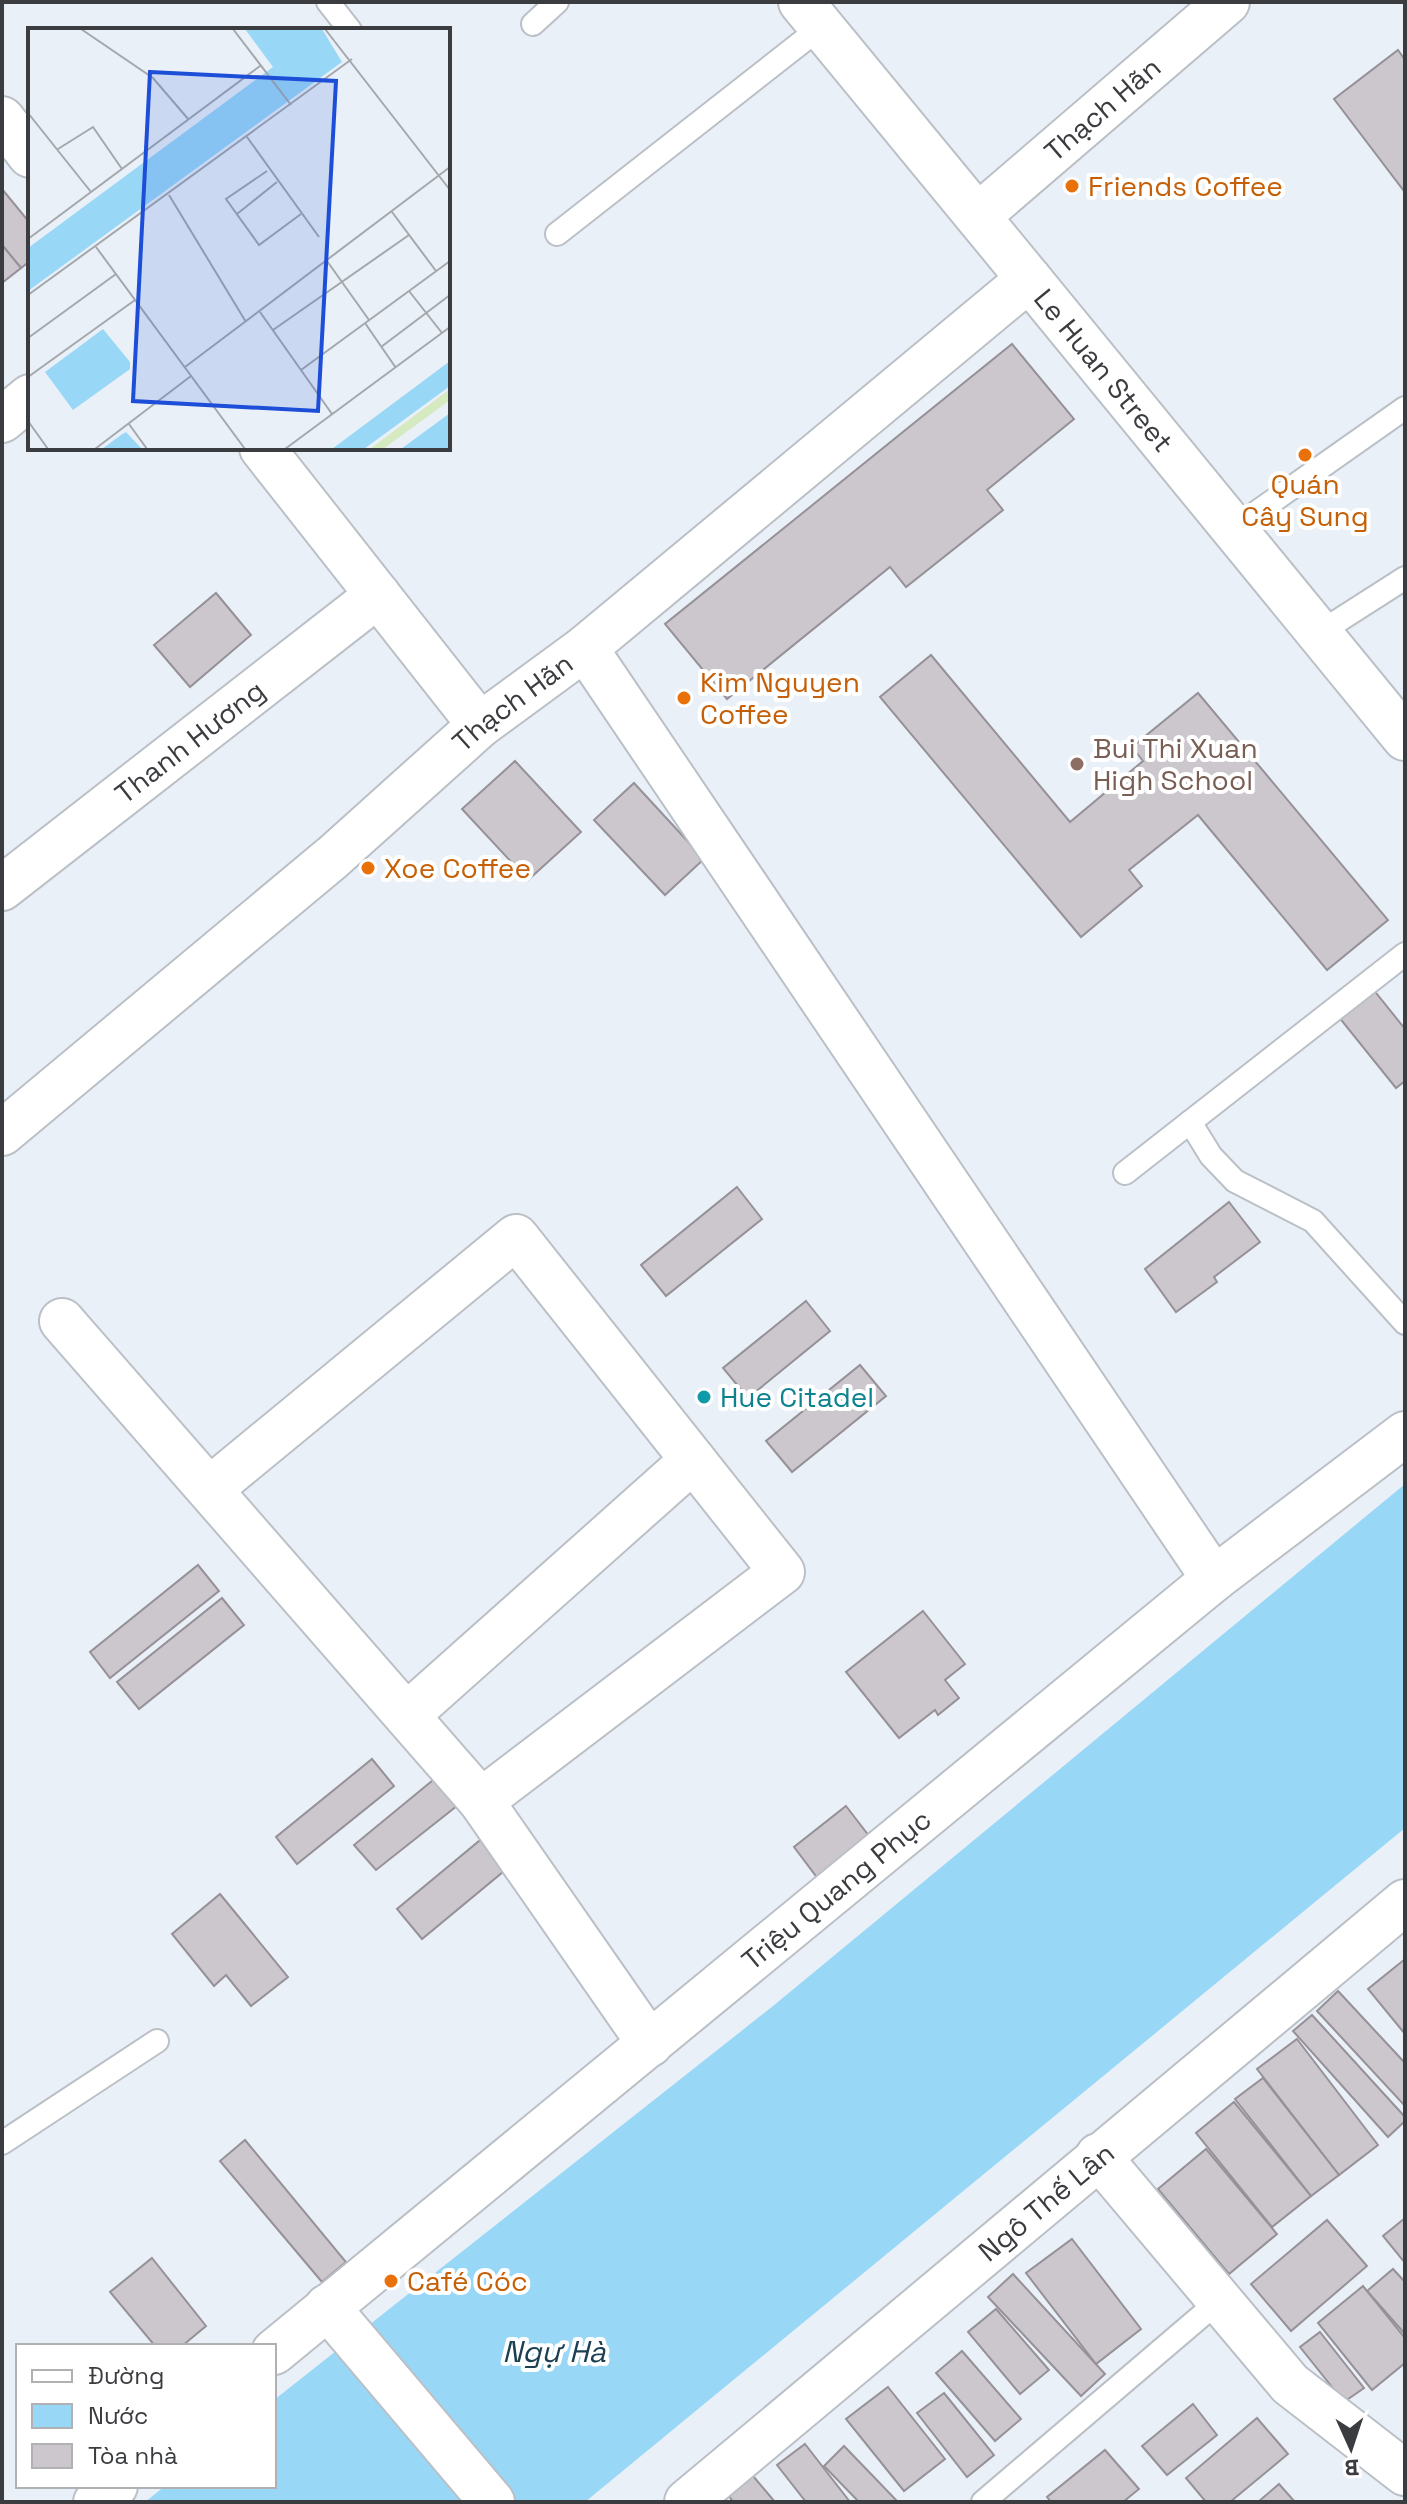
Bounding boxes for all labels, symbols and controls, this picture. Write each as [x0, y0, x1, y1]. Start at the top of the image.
inset map [28, 28, 450, 450]
street label: Thạch Hãn [1037, 49, 1168, 169]
place label: Friends Coffee [1088, 168, 1283, 204]
marker: Friends Coffee [1063, 177, 1081, 195]
street label: Le Huan Street [1026, 281, 1181, 459]
marker: Quán Cây Sung [1296, 446, 1314, 464]
place label: Quán Cây Sung [1241, 466, 1369, 534]
street label: Thạch Hãn [444, 645, 580, 760]
place label: Kim Nguyen Coffee [700, 664, 860, 732]
street label: Thanh Hương [108, 672, 272, 811]
marker: Kim Nguyen Coffee [675, 689, 693, 707]
place label: Bui Thi Xuan High School [1093, 730, 1258, 798]
marker: Bui Thi Xuan High School [1068, 755, 1086, 773]
place label: Xoe Coffee [384, 850, 531, 886]
marker: Xoe Coffee [359, 859, 377, 877]
place label: Hue Citadel [720, 1379, 874, 1415]
marker: Hue Citadel [695, 1388, 713, 1406]
street label: Triệu Quang Phục [734, 1801, 938, 1978]
street label: Ngô Thế Lân [971, 2135, 1121, 2269]
place label: Café Cóc [407, 2263, 528, 2299]
marker: Café Cóc [382, 2272, 400, 2290]
water label: Ngự Hà [502, 2332, 607, 2371]
legend [16, 2344, 276, 2488]
text: Đường [88, 2360, 164, 2391]
text: Nước [88, 2400, 148, 2431]
north arrow [1311, 2408, 1391, 2488]
text: Tòa nhà [88, 2440, 178, 2471]
text: B [1344, 2454, 1360, 2482]

